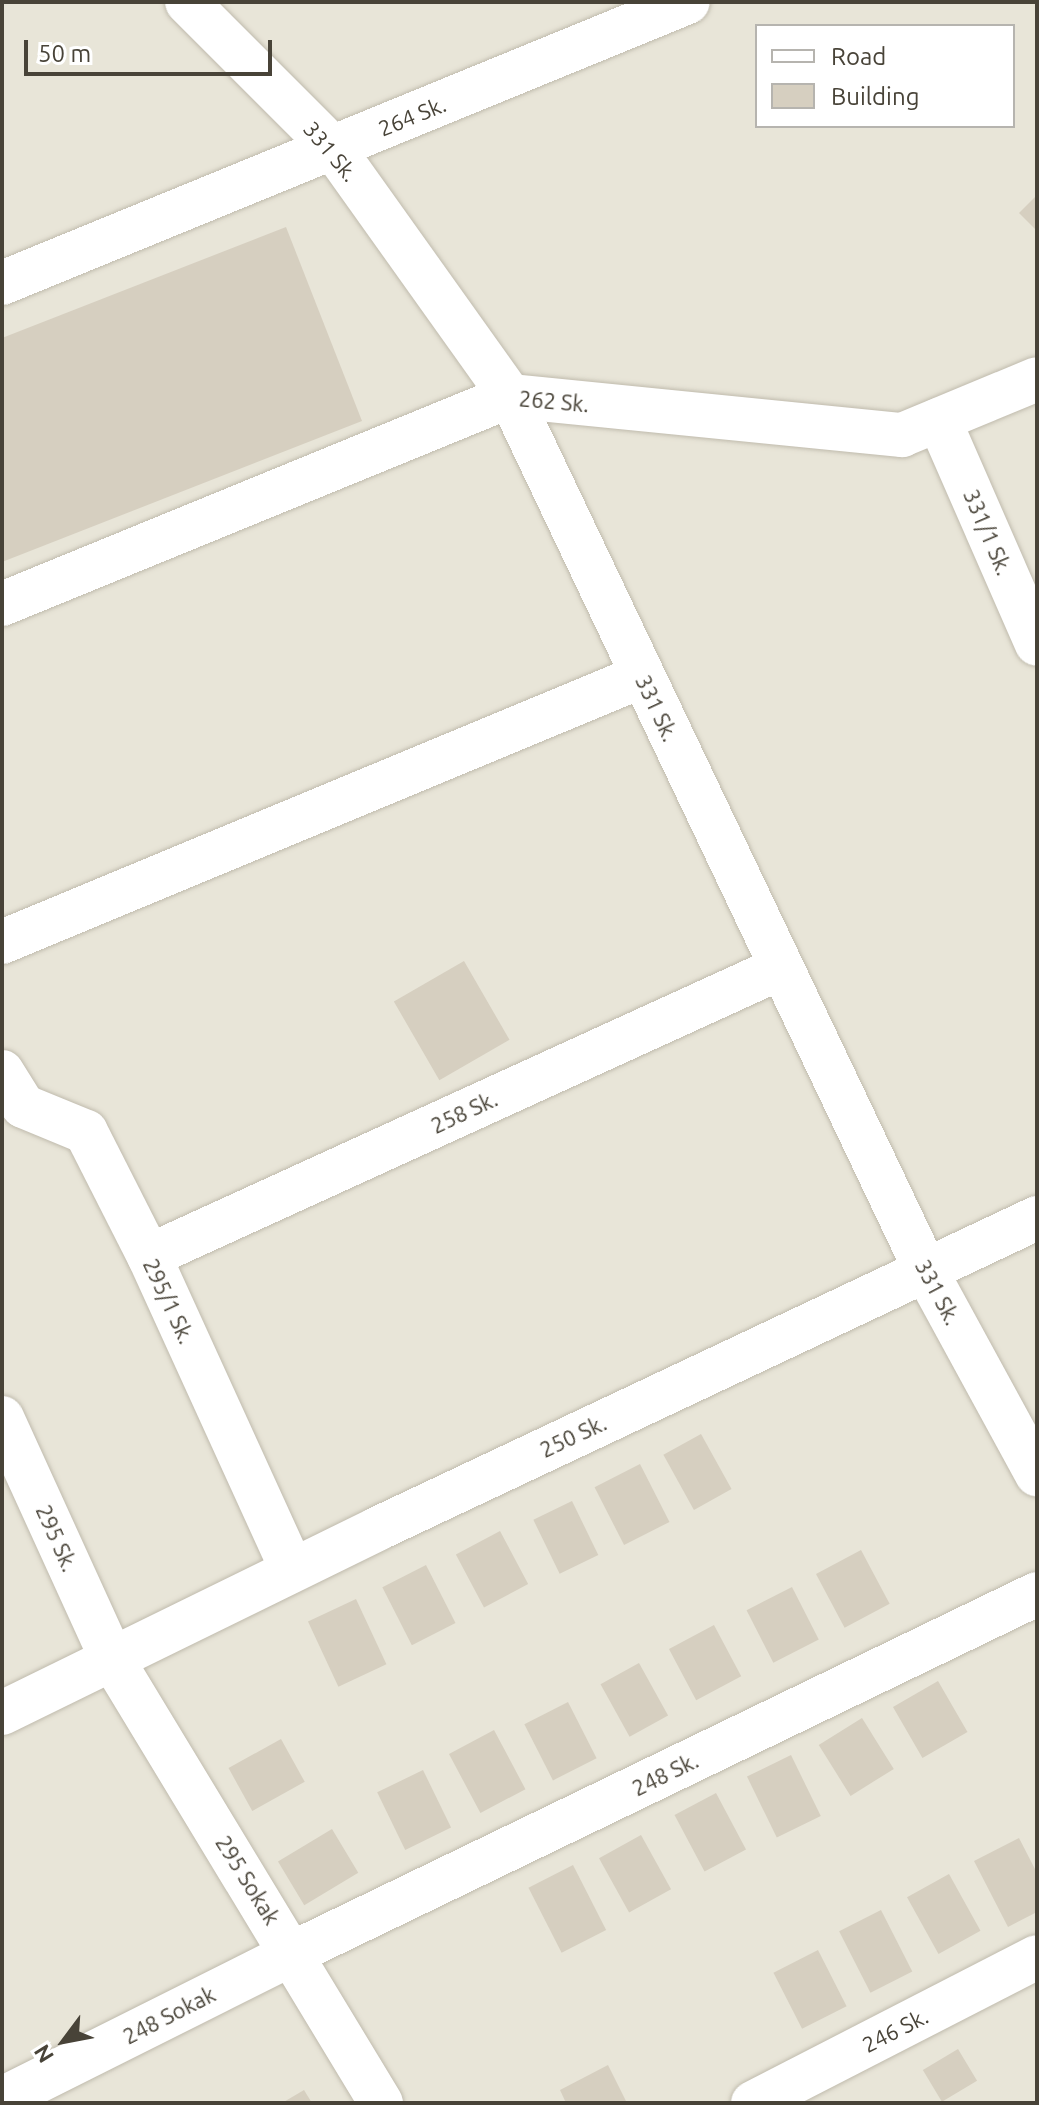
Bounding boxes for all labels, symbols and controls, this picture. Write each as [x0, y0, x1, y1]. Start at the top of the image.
scale bar [28, 24, 276, 74]
legend [755, 24, 1015, 128]
text: 50 m [38, 40, 91, 67]
text: Road [831, 43, 886, 70]
text: Building [831, 83, 919, 110]
street label: 264 Sk. [374, 91, 450, 141]
street label: 331 Sk. [298, 116, 364, 186]
street label: 262 Sk. [518, 385, 590, 417]
street label: 331/1 Sk. [958, 485, 1018, 579]
street label: 331 Sk. [630, 671, 684, 745]
street label: 258 Sk. [427, 1085, 501, 1139]
street label: 295/1 Sk. [138, 1254, 200, 1348]
street label: 331 Sk. [910, 1255, 966, 1329]
street label: 250 Sk. [536, 1409, 610, 1463]
street label: 295 Sk. [31, 1501, 83, 1575]
street label: 248 Sk. [628, 1747, 702, 1801]
street label: 295 Sokak [210, 1831, 286, 1929]
street label: 248 Sokak [118, 1981, 220, 2049]
north arrow [24, 2001, 104, 2081]
street label: 246 Sk. [858, 2002, 932, 2058]
text: N [28, 2040, 58, 2068]

